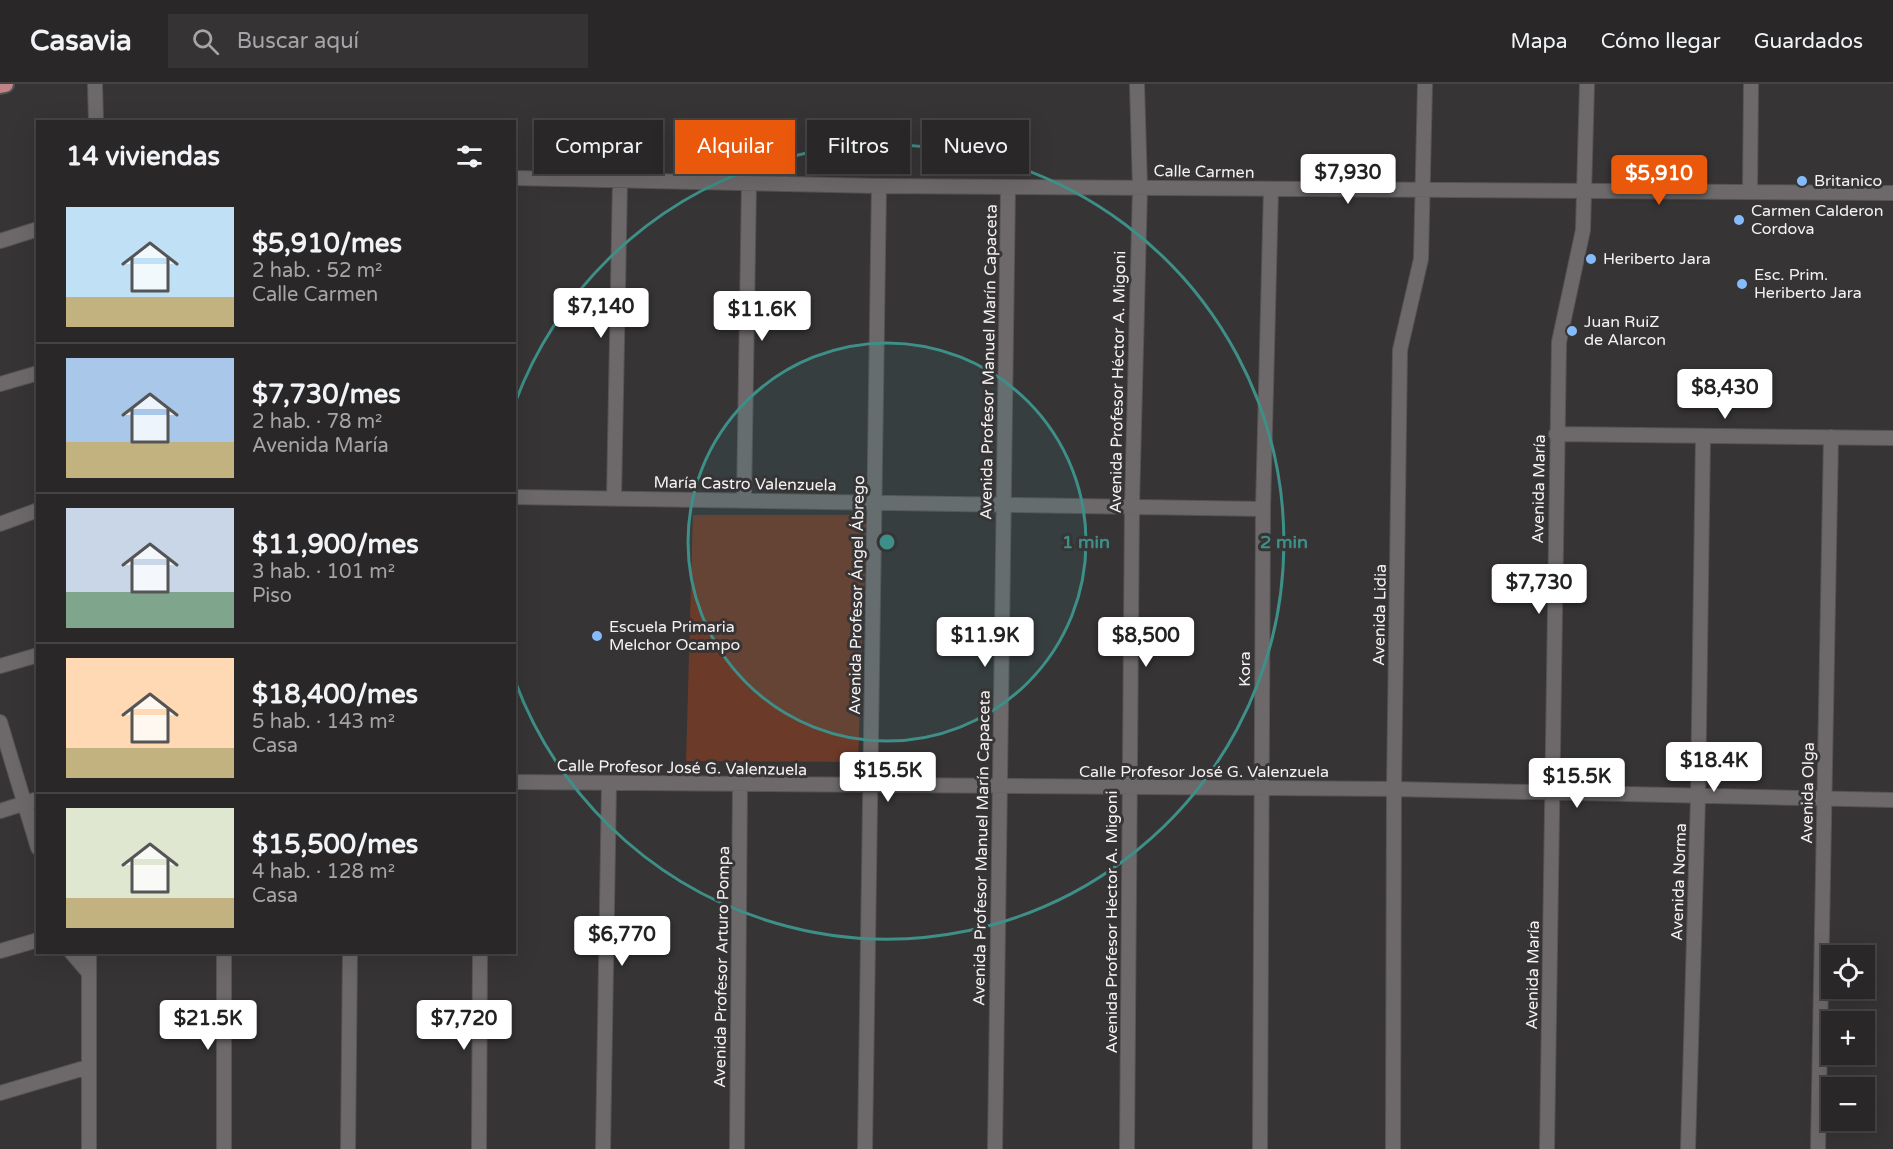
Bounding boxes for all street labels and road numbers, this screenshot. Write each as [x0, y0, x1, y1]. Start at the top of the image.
street label: Calle Carmen [1153, 161, 1255, 183]
street label: Avenida Profesor Manuel Marín Capaceta [976, 204, 1002, 520]
street label: Avenida Profesor Héctor A. Migoni [1106, 250, 1130, 514]
street label: Avenida María [1528, 434, 1550, 544]
street label: María Castro Valenzuela [653, 472, 837, 496]
street label: Avenida Profesor Ángel Ábrego [845, 475, 869, 715]
street label: Avenida Lidia [1369, 564, 1391, 666]
street label: Kora [1235, 651, 1255, 687]
street label: Avenida Profesor Manuel Marín Capaceta [969, 690, 995, 1006]
street label: Avenida Olga [1797, 742, 1819, 844]
street label: Calle Profesor José G. Valenzuela [557, 756, 807, 780]
street label: Calle Profesor José G. Valenzuela [1079, 762, 1329, 782]
street label: Avenida Profesor Héctor A. Migoni [1102, 791, 1122, 1053]
street label: Avenida Norma [1667, 823, 1691, 941]
street label: Avenida Profesor Arturo Pompa [710, 846, 734, 1088]
street label: Avenida María [1522, 920, 1544, 1030]

